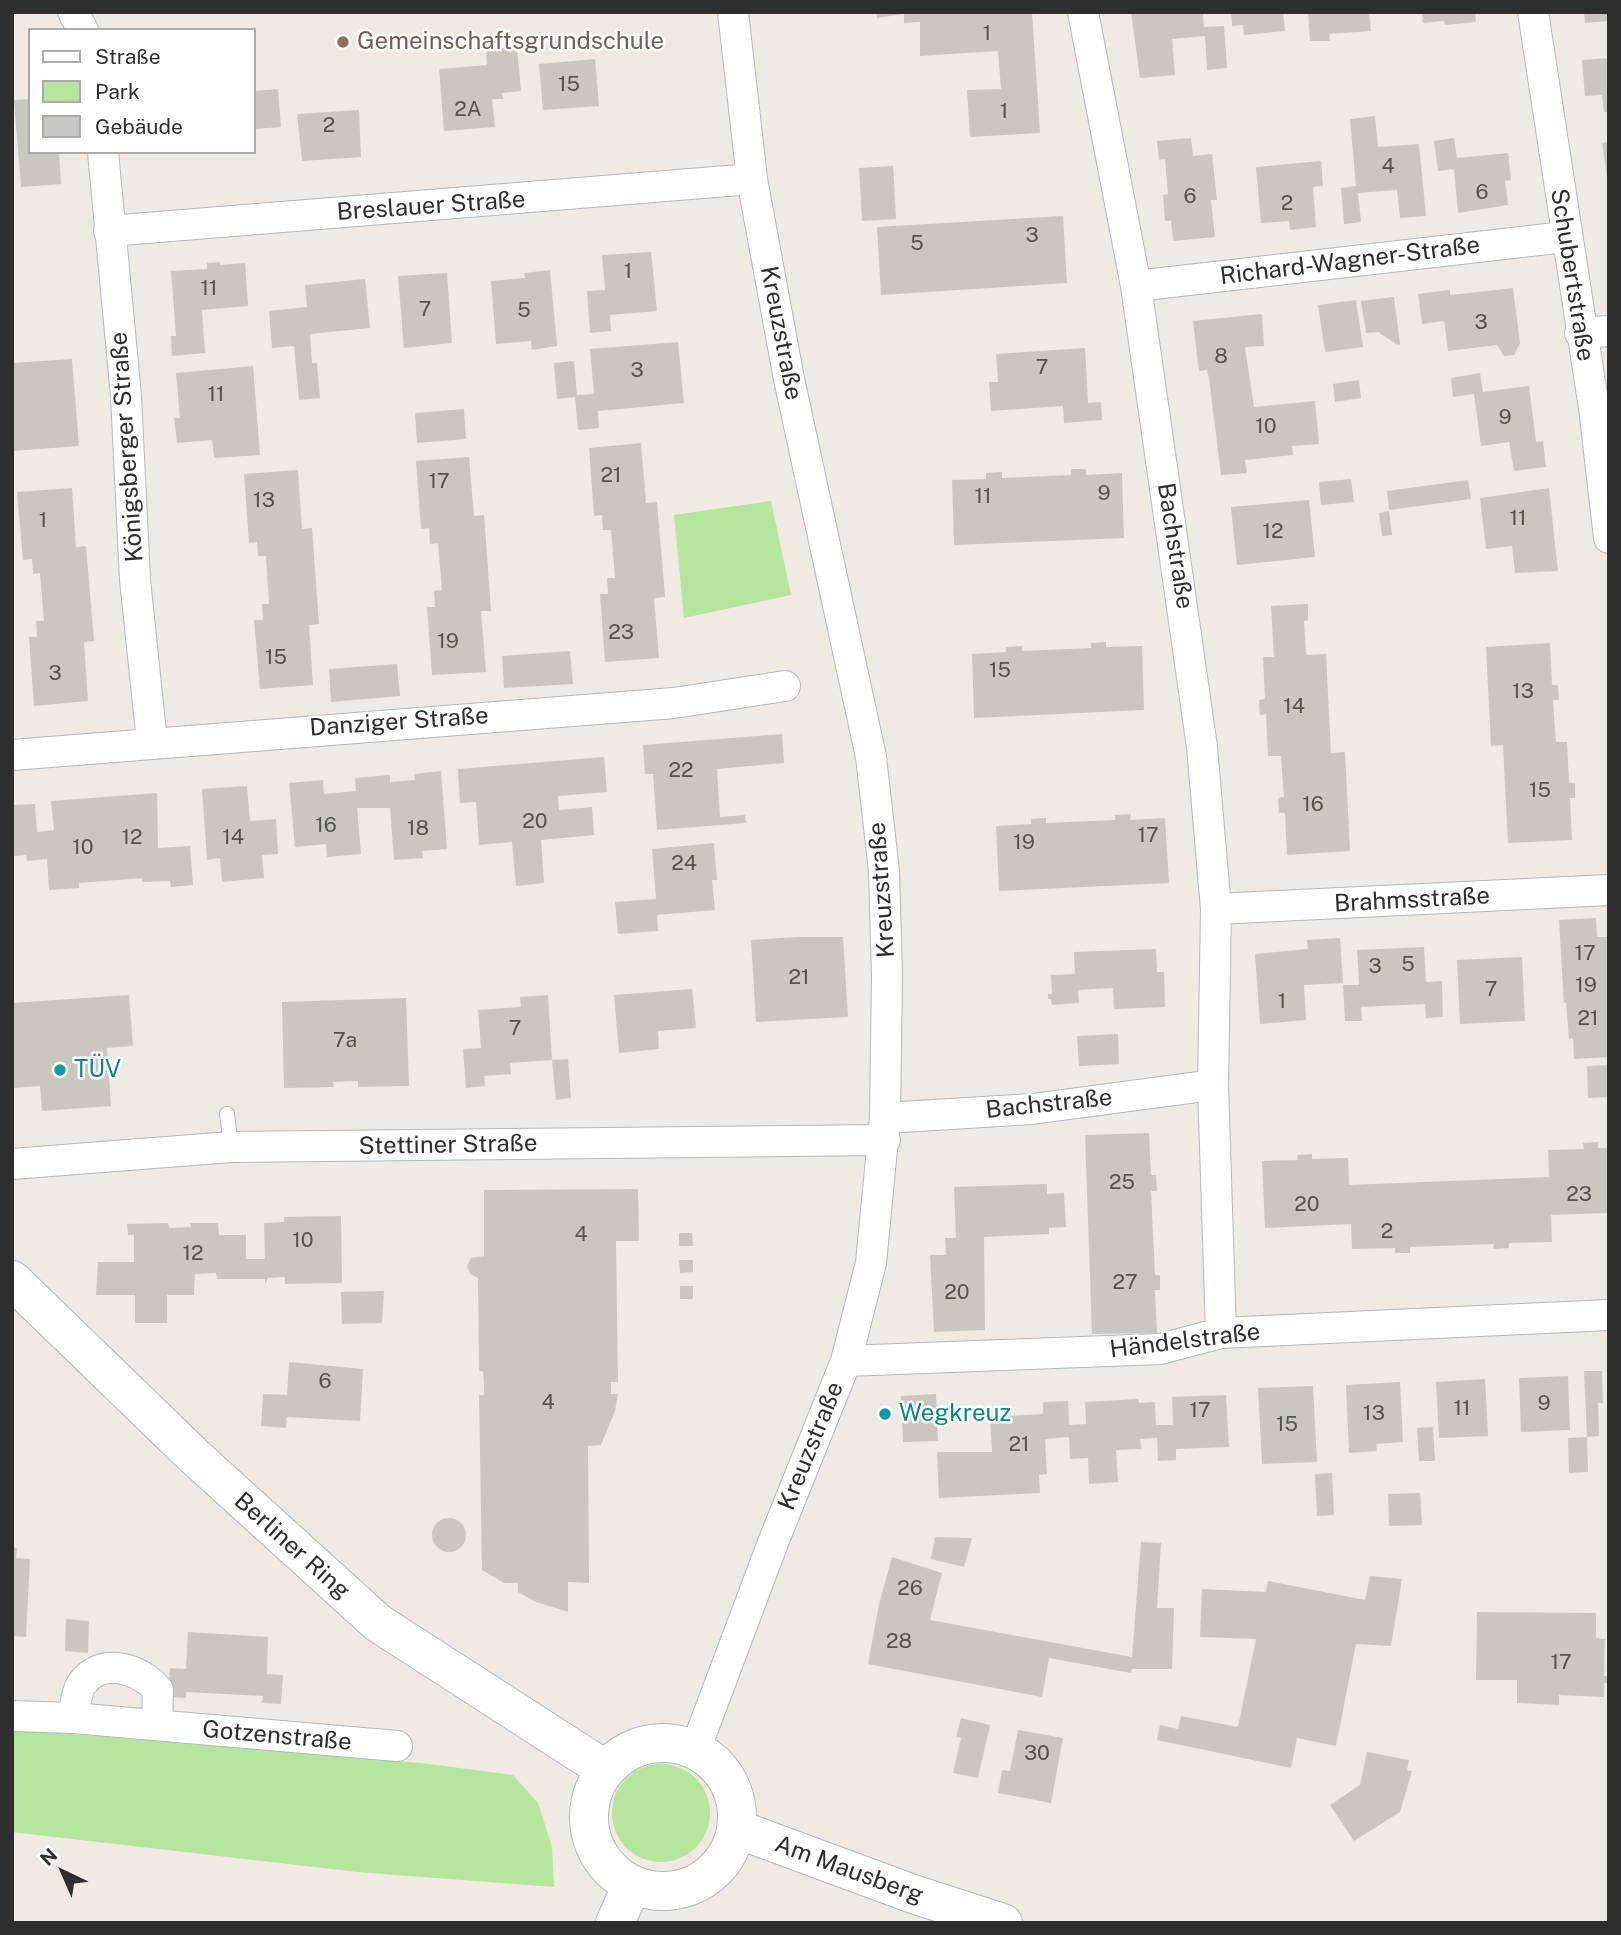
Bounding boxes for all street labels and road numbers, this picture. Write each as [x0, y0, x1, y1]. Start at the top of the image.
street label: Breslauer Straße [336, 185, 526, 227]
street label: Schubertstraße [1544, 187, 1600, 363]
street label: Richard-Wagner-Straße [1218, 231, 1482, 291]
street label: Kreuzstraße [754, 264, 808, 402]
street label: Königsberger Straße [105, 331, 149, 563]
street label: Bachstraße [1151, 481, 1199, 611]
street label: Danziger Straße [309, 701, 489, 743]
street label: Kreuzstraße [863, 821, 901, 959]
street label: Brahmsstraße [1333, 882, 1491, 918]
street label: Bachstraße [984, 1083, 1114, 1125]
street label: Stettiner Straße [358, 1129, 538, 1161]
street label: Händelstraße [1108, 1317, 1262, 1365]
street label: Kreuzstraße [772, 1378, 850, 1514]
street label: Berliner Ring [228, 1486, 356, 1606]
street label: Gotzenstraße [201, 1715, 353, 1757]
street label: Am Mausberg [771, 1830, 927, 1910]

